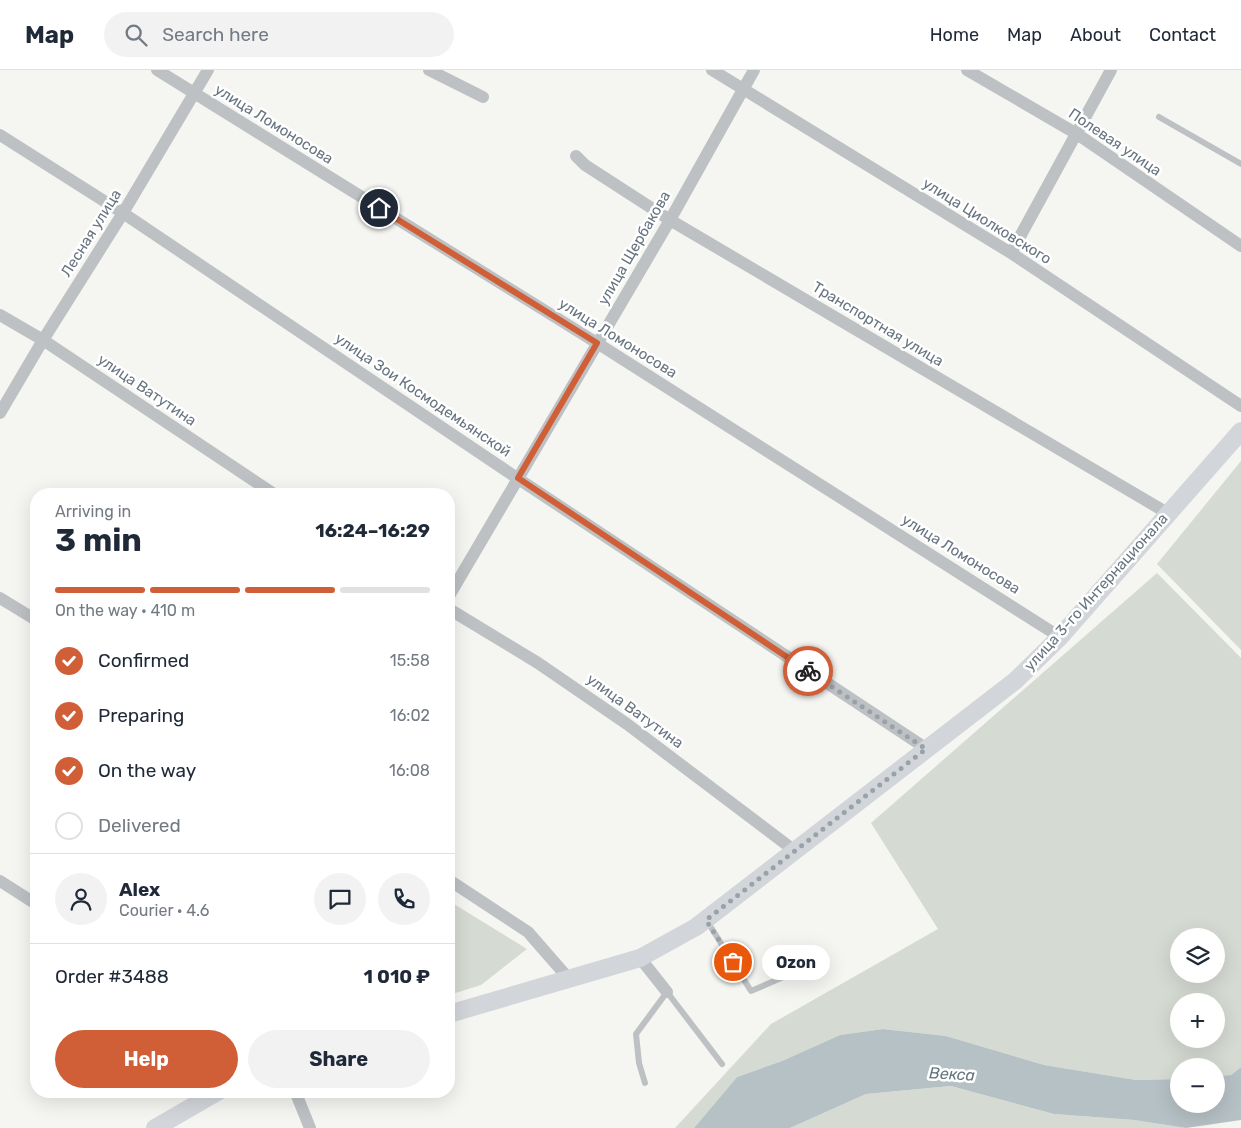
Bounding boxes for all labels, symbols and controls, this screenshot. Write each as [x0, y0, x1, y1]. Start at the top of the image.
search box [104, 12, 454, 57]
text: Map [25, 21, 74, 49]
icon: search [122, 21, 150, 49]
text: Search here [162, 23, 269, 46]
text: Home [930, 24, 979, 46]
text: Map [1007, 24, 1042, 46]
text: About [1070, 24, 1121, 46]
text: Contact [1149, 24, 1216, 46]
street label: улица Ломоносова [211, 80, 337, 168]
street label: Полевая улица [1065, 104, 1165, 180]
street label: улица Циолковского [919, 174, 1055, 268]
street label: Лесная улица [57, 186, 125, 280]
pin [358, 187, 400, 229]
street label: улица Щербакова [594, 188, 674, 308]
icon: home [365, 194, 393, 222]
street label: Транспортная улица [809, 278, 947, 370]
street label: улица Ломоносова [555, 294, 681, 382]
street label: улица Зои Космодемьянской [331, 329, 515, 461]
street label: улица Ватутина [94, 350, 200, 430]
text: Arriving in [55, 502, 131, 521]
street label: улица Ломоносова [898, 510, 1024, 598]
street label: улица 3-го Интернационала [1020, 510, 1172, 674]
text: 16:24–16:29 [315, 519, 430, 542]
text: 3 min [55, 521, 142, 559]
text: On the way · 410 m [55, 601, 195, 620]
courier [783, 646, 833, 696]
icon: check [55, 647, 83, 675]
text: Confirmed [98, 649, 189, 672]
text: 15:58 [390, 651, 430, 670]
icon: bike [794, 657, 822, 685]
street label: улица Ватутина [583, 670, 687, 752]
icon: check [55, 702, 83, 730]
text: Preparing [98, 704, 184, 727]
text: 16:02 [390, 706, 430, 725]
icon: check [55, 757, 83, 785]
text: On the way [98, 759, 196, 782]
text: 16:08 [389, 761, 430, 780]
text: Delivered [98, 814, 181, 837]
button: person [55, 873, 107, 925]
button: chat [314, 873, 366, 925]
button: phone [378, 873, 430, 925]
text: Alex [119, 878, 160, 901]
text: Courier · 4.6 [119, 901, 209, 920]
map controls [1170, 928, 1225, 1113]
button: layers [1170, 928, 1225, 983]
pin [712, 941, 754, 983]
callout: Ozon [763, 944, 830, 980]
icon: bag [719, 948, 747, 976]
text: Ozon [776, 953, 816, 972]
text: Order #3488 [55, 965, 169, 988]
text: 1 010 ₽ [363, 965, 430, 988]
button: + [1170, 993, 1225, 1048]
button: Help [55, 1030, 238, 1088]
button: Share [248, 1030, 430, 1088]
button: − [1170, 1058, 1225, 1113]
water label: Векса [929, 1063, 975, 1085]

